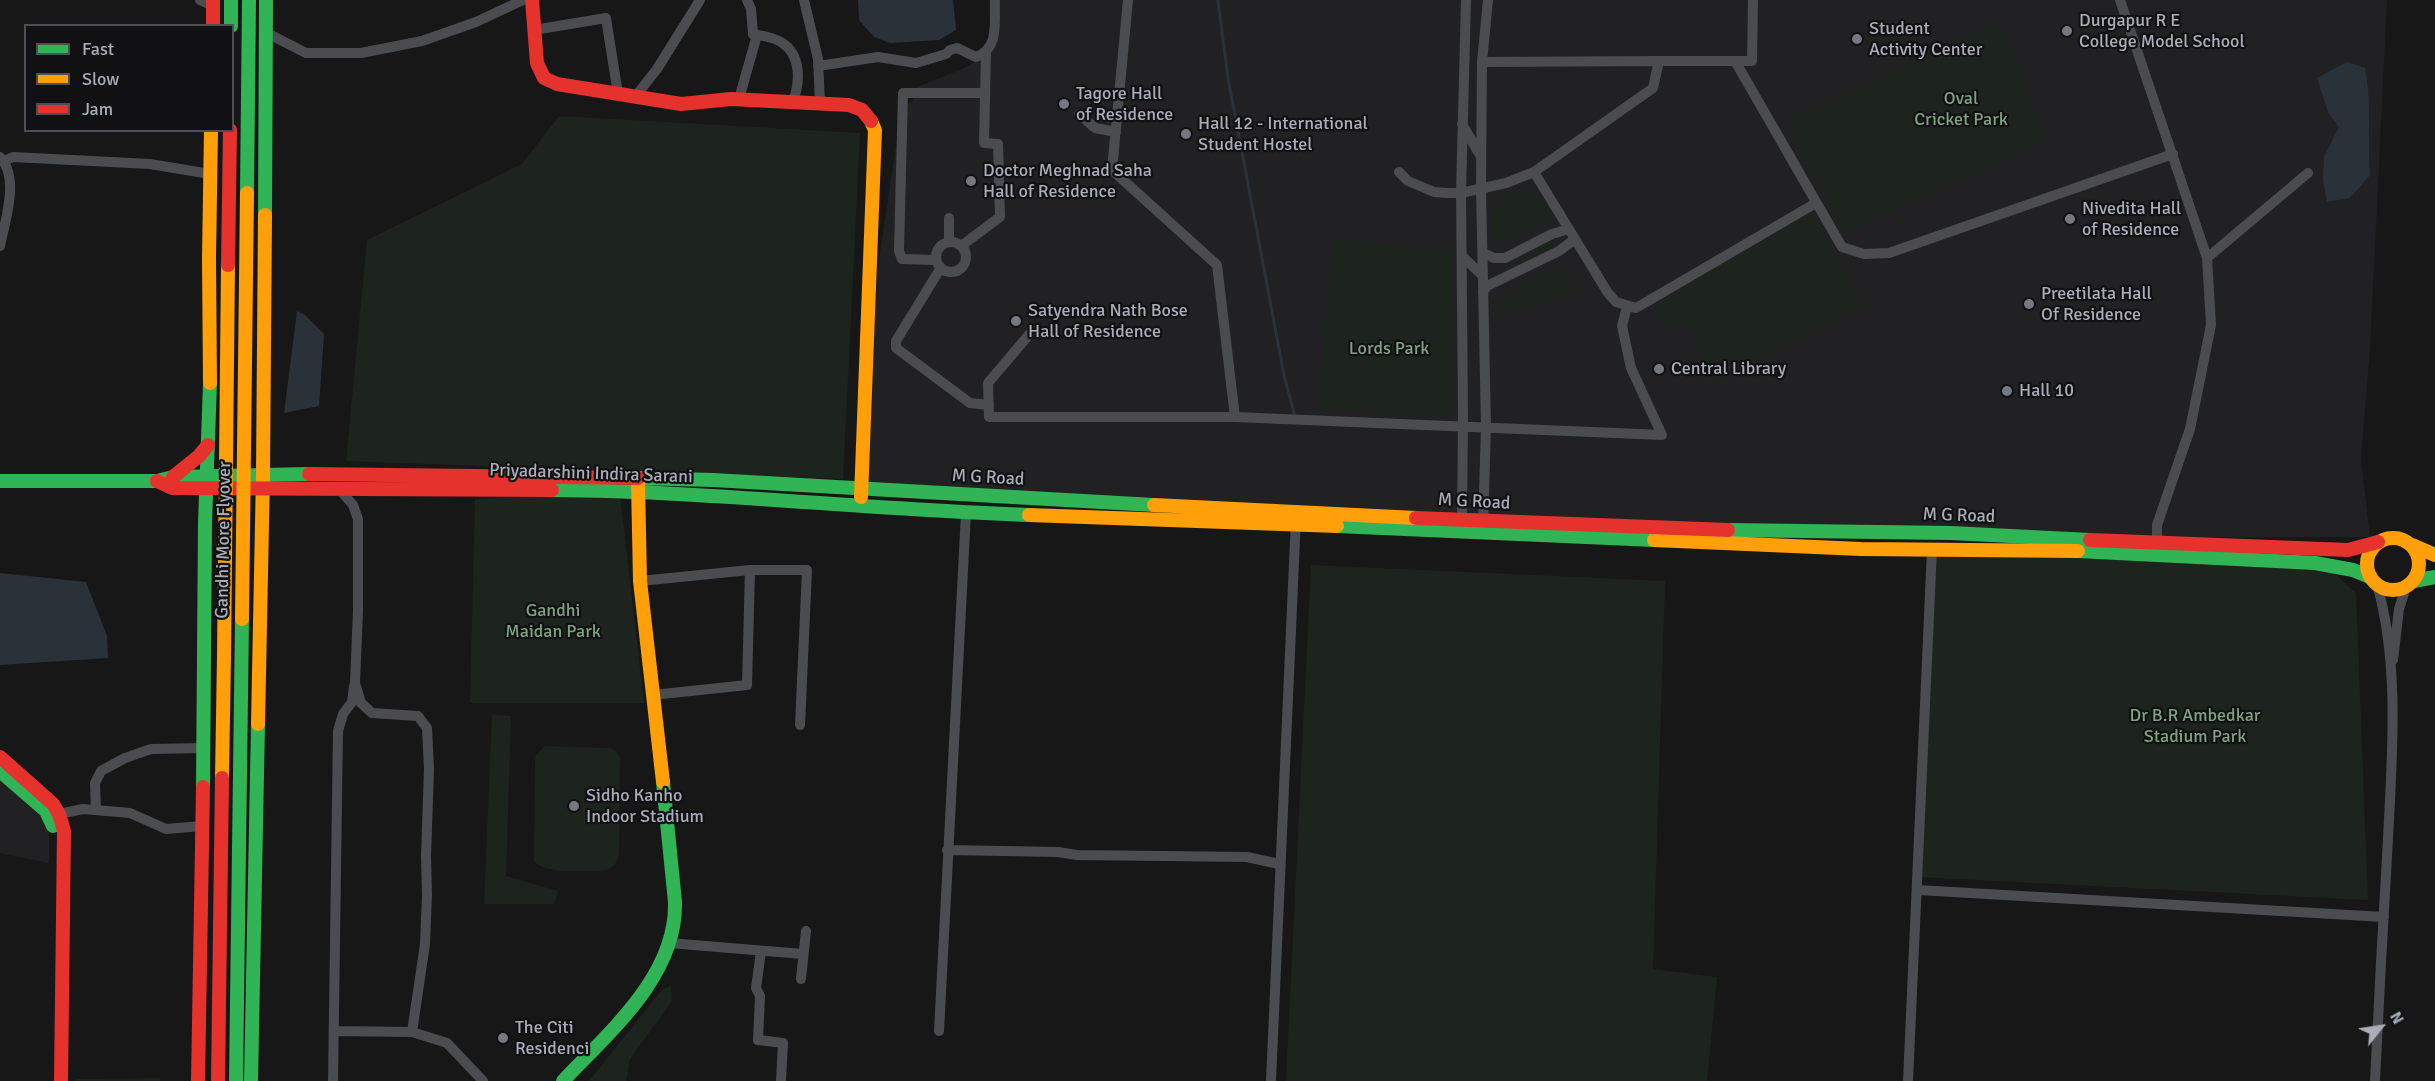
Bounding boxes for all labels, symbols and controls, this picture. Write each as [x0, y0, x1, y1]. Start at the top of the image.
place label: Durgapur R E College Model School [2079, 10, 2245, 52]
place label: Student Activity Center [1869, 18, 1982, 60]
legend [24, 24, 234, 132]
marker: Durgapur R E College Model School [2060, 24, 2074, 38]
marker: Student Activity Center [1850, 32, 1864, 46]
text: Fast [82, 38, 114, 60]
text: Slow [82, 68, 119, 90]
place label: Tagore Hall of Residence [1076, 83, 1173, 125]
park label: Oval Cricket Park [1914, 88, 2008, 130]
marker: Tagore Hall of Residence [1057, 97, 1071, 111]
text: Jam [82, 98, 113, 120]
place label: Hall 12 - International Student Hostel [1198, 113, 1368, 156]
marker: Hall 12 - International Student Hostel [1179, 127, 1193, 141]
place label: Doctor Meghnad Saha Hall of Residence [983, 160, 1152, 202]
marker: Doctor Meghnad Saha Hall of Residence [964, 174, 978, 188]
place label: Nivedita Hall of Residence [2082, 198, 2181, 240]
marker: Nivedita Hall of Residence [2063, 212, 2077, 226]
place label: Preetilata Hall Of Residence [2041, 283, 2152, 326]
marker: Preetilata Hall Of Residence [2022, 297, 2036, 311]
place label: Satyendra Nath Bose Hall of Residence [1028, 300, 1188, 342]
marker: Satyendra Nath Bose Hall of Residence [1009, 314, 1023, 328]
park label: Lords Park [1349, 338, 1429, 360]
place label: Central Library [1671, 358, 1786, 380]
marker: Central Library [1652, 362, 1666, 376]
place label: Hall 10 [2019, 380, 2074, 402]
marker: Hall 10 [2000, 384, 2014, 398]
street label: Priyadarshini Indira Sarani [489, 460, 693, 488]
street label: Gandhi More Flyover [212, 461, 236, 619]
street label: M G Road [951, 465, 1025, 491]
street label: M G Road [1437, 489, 1511, 515]
street label: M G Road [1922, 504, 1996, 528]
park label: Gandhi Maidan Park [505, 600, 601, 642]
park label: Dr B.R Ambedkar Stadium Park [2130, 705, 2260, 748]
place label: Sidho Kanho Indoor Stadium [586, 785, 704, 828]
marker: Sidho Kanho Indoor Stadium [567, 799, 581, 813]
north arrow [2351, 997, 2411, 1057]
text: N [2385, 1008, 2408, 1028]
place label: The Citi Residenci [515, 1017, 589, 1060]
marker: The Citi Residenci [496, 1031, 510, 1045]

